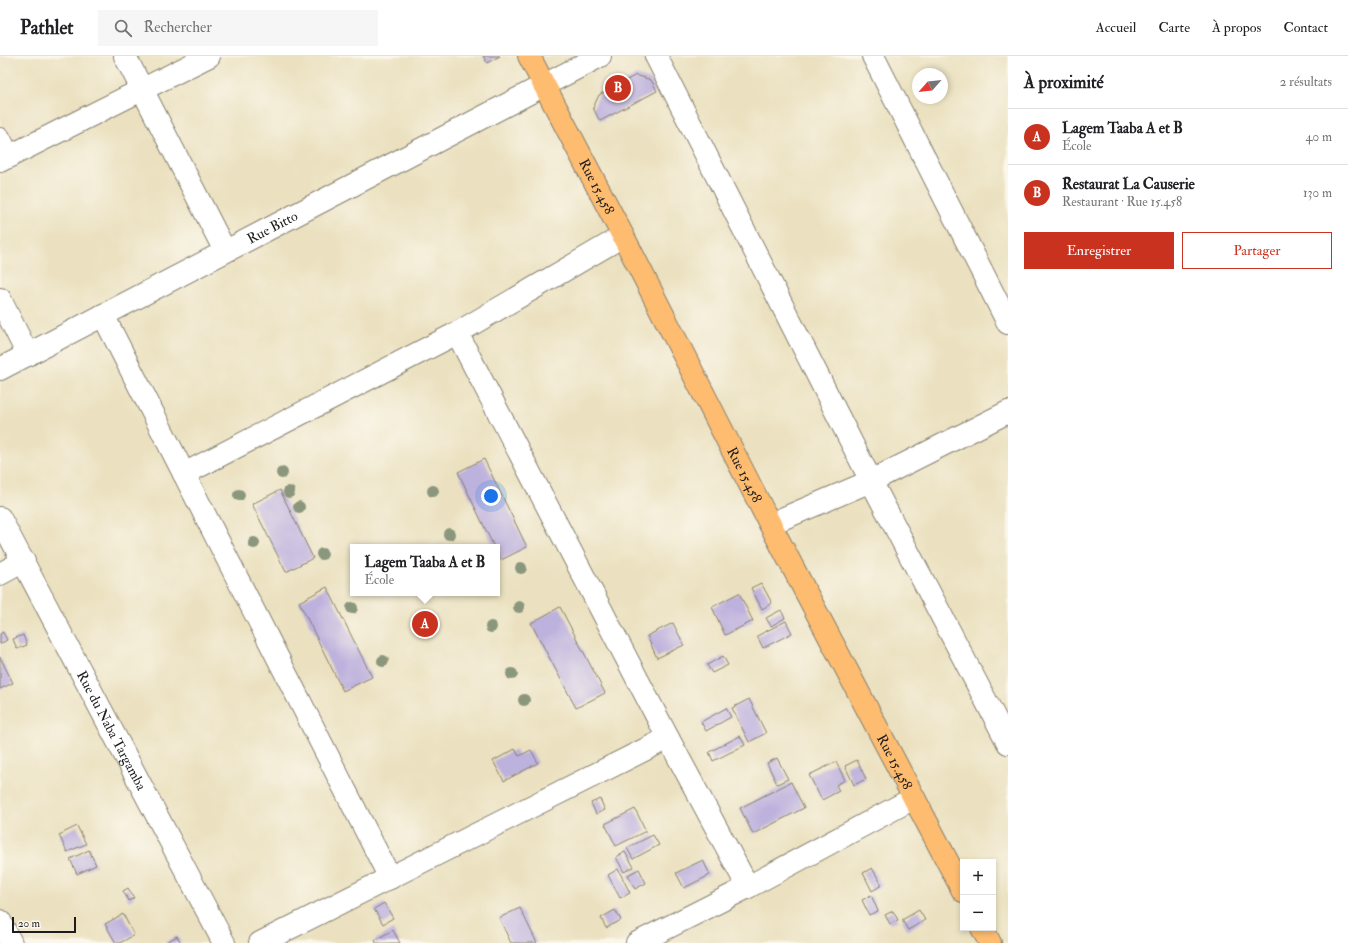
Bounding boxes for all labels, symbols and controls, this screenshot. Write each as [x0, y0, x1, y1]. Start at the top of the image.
search box [98, 10, 378, 46]
text: Pathlet [20, 16, 74, 40]
icon: search [112, 17, 134, 39]
text: Rechercher [144, 18, 212, 37]
text: Accueil [1096, 19, 1136, 36]
text: Carte [1158, 19, 1190, 36]
text: À propos [1212, 19, 1261, 36]
text: Contact [1283, 19, 1328, 36]
north arrow [912, 68, 948, 104]
text: À proximité [1024, 72, 1104, 93]
pin: B [605, 73, 631, 103]
text: 2 résultats [1280, 74, 1332, 90]
text: Lagem Taaba A et B [1062, 119, 1183, 138]
text: A [1033, 129, 1041, 145]
text: 40 m [1306, 129, 1332, 145]
text: École [1062, 138, 1091, 154]
street label: Rue 15.458 [575, 156, 618, 217]
text: Restaurat La Causerie [1062, 175, 1195, 194]
text: B [1033, 185, 1041, 201]
text: 130 m [1303, 185, 1332, 201]
text: Restaurant · Rue 15.458 [1062, 194, 1182, 210]
street label: Rue Bitto [244, 207, 301, 248]
button: Enregistrer [1024, 232, 1174, 269]
button: Partager [1182, 232, 1332, 269]
street label: Rue 15.458 [723, 444, 766, 506]
your location [481, 486, 501, 506]
popup [350, 544, 500, 596]
text: Lagem Taaba A et B [365, 553, 485, 572]
text: École [365, 572, 394, 588]
pin: A [412, 609, 438, 639]
street label: Rue du Naba Targamba [73, 668, 150, 793]
street label: Rue 15.458 [873, 731, 916, 793]
map controls [960, 859, 996, 931]
button: + [960, 859, 996, 895]
button: − [960, 895, 996, 931]
scale bar [12, 915, 76, 934]
text: 20 m [18, 917, 40, 930]

